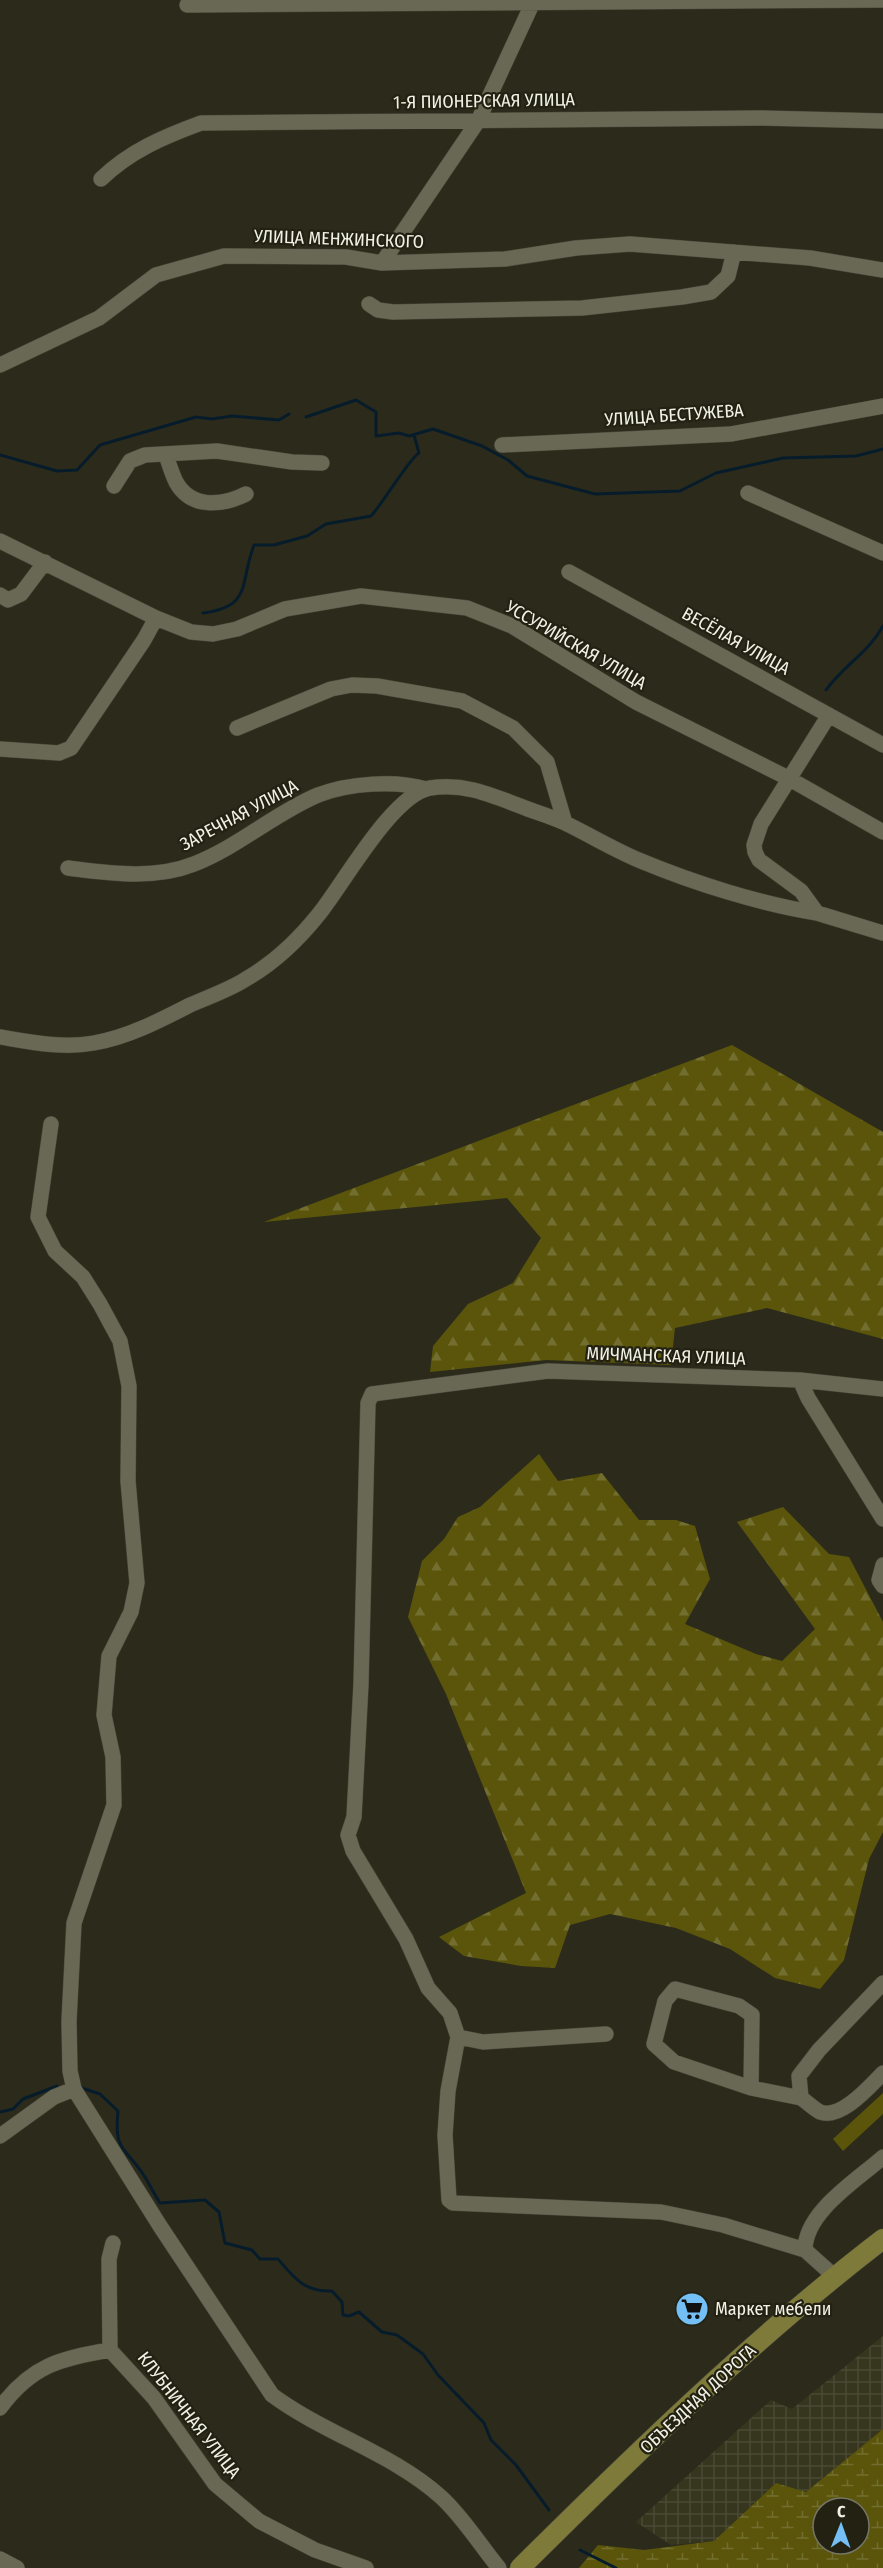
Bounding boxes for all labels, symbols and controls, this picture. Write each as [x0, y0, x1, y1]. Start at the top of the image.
street label: 1-Я ПИОНЕРСКАЯ УЛИЦА [393, 88, 576, 114]
street label: УЛИЦА МЕНЖИНСКОГО [253, 225, 424, 253]
street label: УЛИЦА БЕСТУЖЕВА [603, 399, 745, 431]
street label: УССУРИЙСКАЯ УЛИЦА [501, 595, 651, 695]
street label: ВЕСЁЛАЯ УЛИЦА [678, 602, 794, 680]
street label: ЗАРЕЧНАЯ УЛИЦА [176, 774, 302, 855]
street label: МИЧМАНСКАЯ УЛИЦА [586, 1342, 747, 1370]
supermarket icon: Маркет мебели [674, 2291, 710, 2327]
place label: Маркет мебели [715, 2298, 831, 2320]
street label: ОБЪЕЗДНАЯ ДОРОГА [635, 2339, 761, 2458]
street label: КЛУБНИЧНАЯ УЛИЦА [133, 2347, 246, 2483]
north arrow [811, 2496, 871, 2556]
text: С [837, 2502, 846, 2521]

